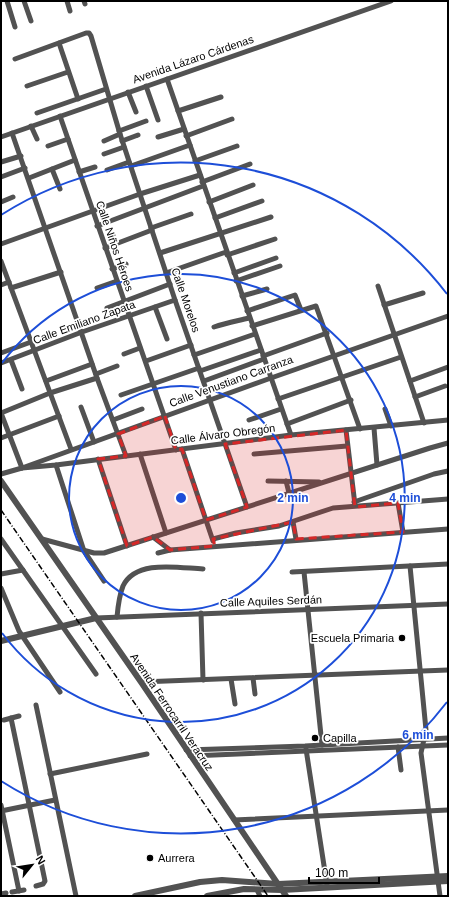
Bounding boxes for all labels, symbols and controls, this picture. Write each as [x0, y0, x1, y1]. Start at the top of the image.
street label: Avenida Lázaro Cárdenas [131, 32, 255, 85]
street label: Calle Niños Héroes [94, 199, 136, 293]
street label: Calle Morelos [169, 266, 203, 334]
street label: Calle Emiliano Zapata [31, 298, 137, 346]
street label: Calle Venustiano Carranza [167, 353, 295, 409]
street label: Calle Álvaro Obregón [170, 422, 276, 446]
centre of rings [174, 491, 188, 505]
text: 2 min [277, 491, 309, 505]
text: 4 min [389, 491, 421, 505]
street label: Calle Aquiles Serdán [220, 593, 322, 609]
place label: Escuela Primaria [311, 632, 395, 644]
marker: Escuela Primaria [397, 633, 407, 643]
street label: Avenida Ferrocarril Veracruz [128, 651, 216, 773]
text: 6 min [402, 728, 434, 742]
place label: Capilla [323, 732, 358, 744]
marker: Capilla [310, 733, 320, 743]
north arrow [12, 845, 52, 885]
place label: Aurrera [158, 852, 196, 864]
marker: Aurrera [145, 853, 155, 863]
text: N [33, 854, 48, 866]
scale bar [309, 859, 379, 885]
text: 100 m [315, 866, 348, 880]

